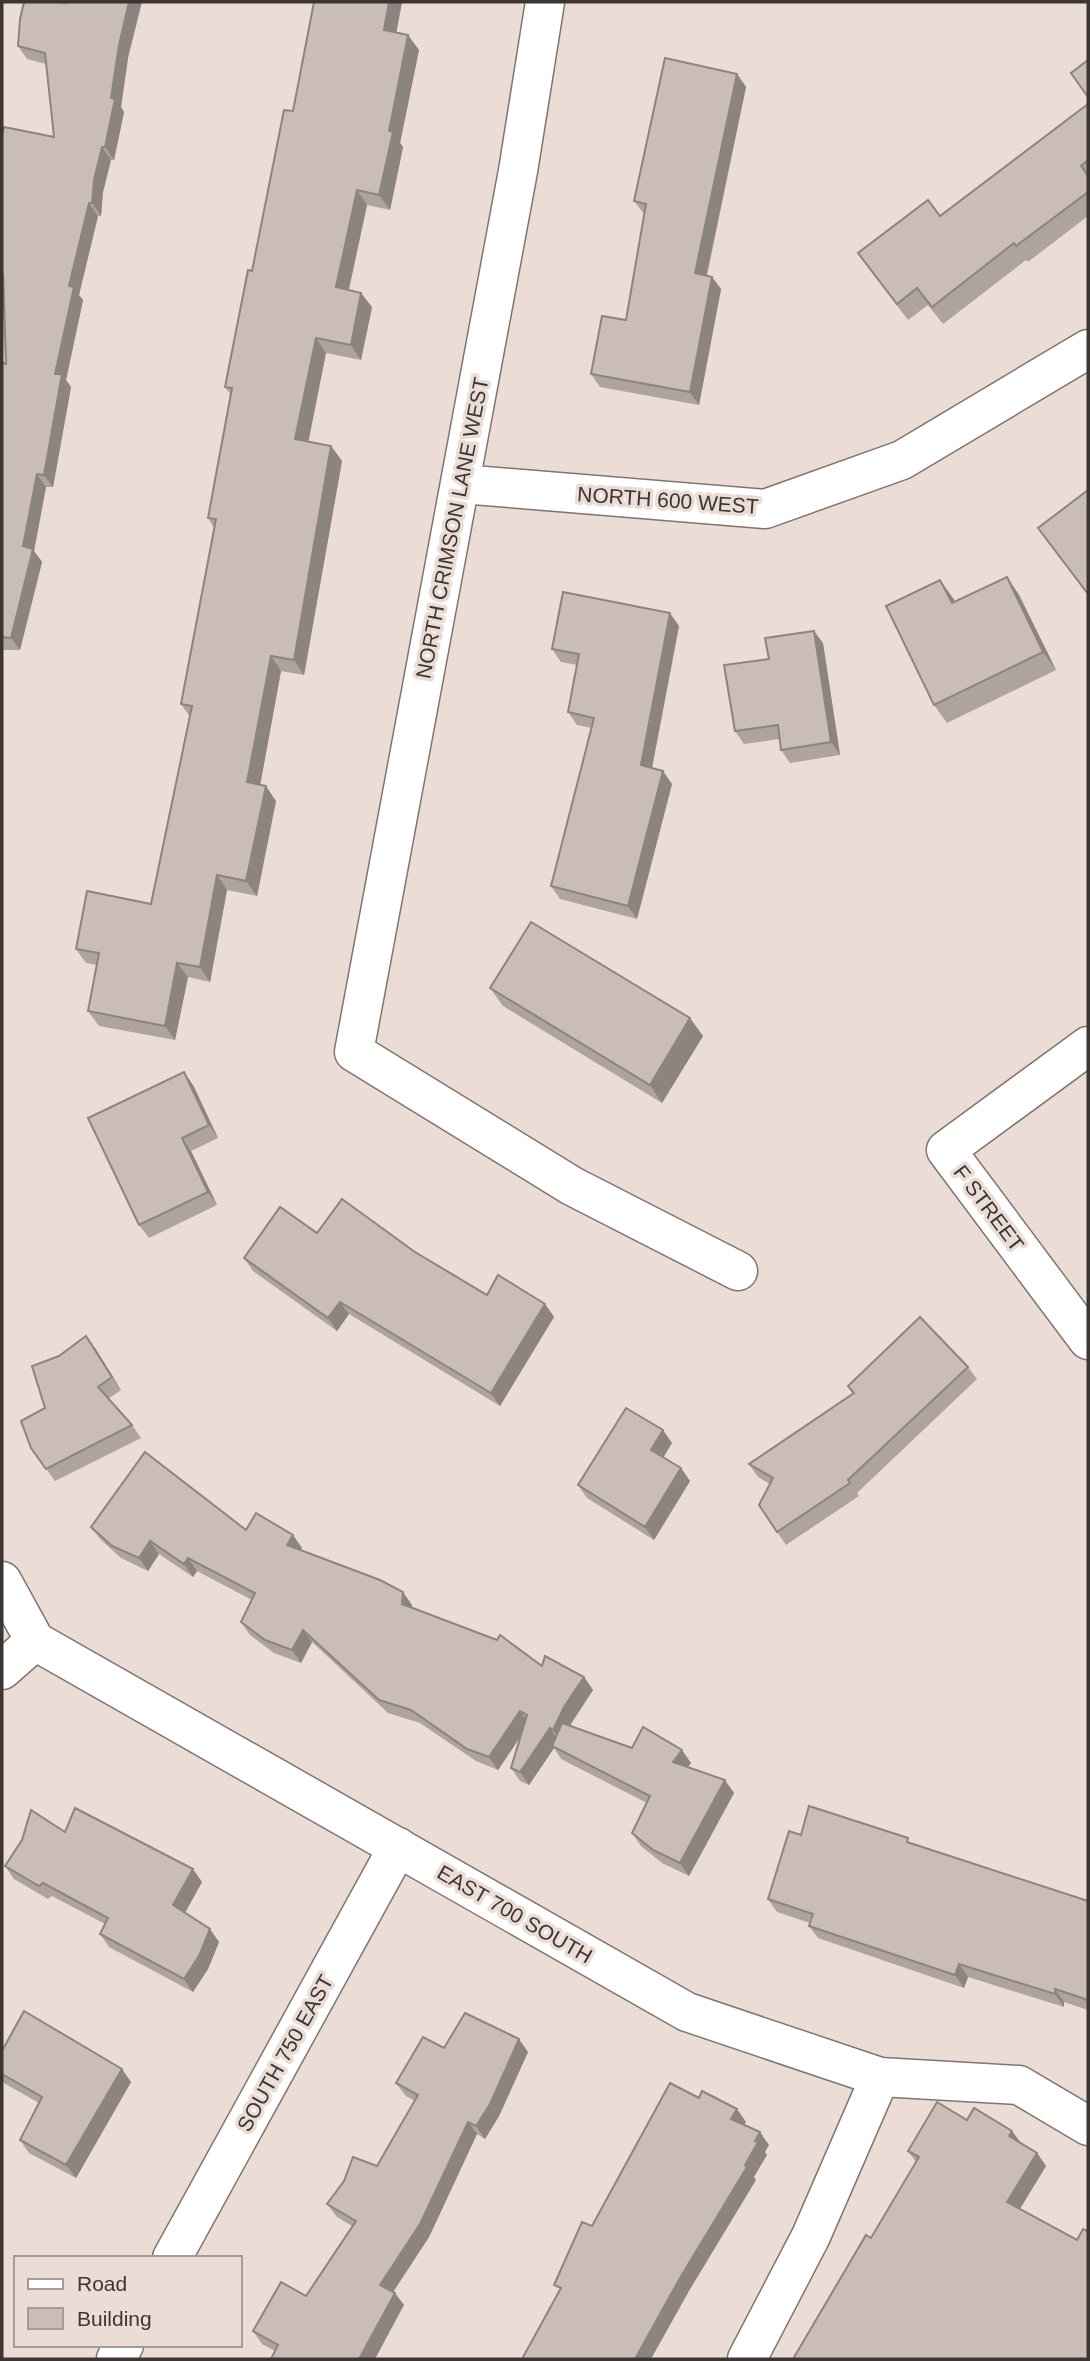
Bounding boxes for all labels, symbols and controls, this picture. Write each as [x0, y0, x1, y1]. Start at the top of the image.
street label: NORTH CRIMSON LANE WEST [411, 375, 493, 681]
street label: NORTH 600 WEST [577, 482, 760, 518]
street label: F STREET [949, 1161, 1029, 1256]
street label: EAST 700 SOUTH [434, 1860, 596, 1968]
street label: SOUTH 750 EAST [233, 1971, 338, 2135]
legend [14, 2256, 242, 2347]
text: Road [77, 2272, 127, 2295]
text: Building [77, 2307, 152, 2330]

